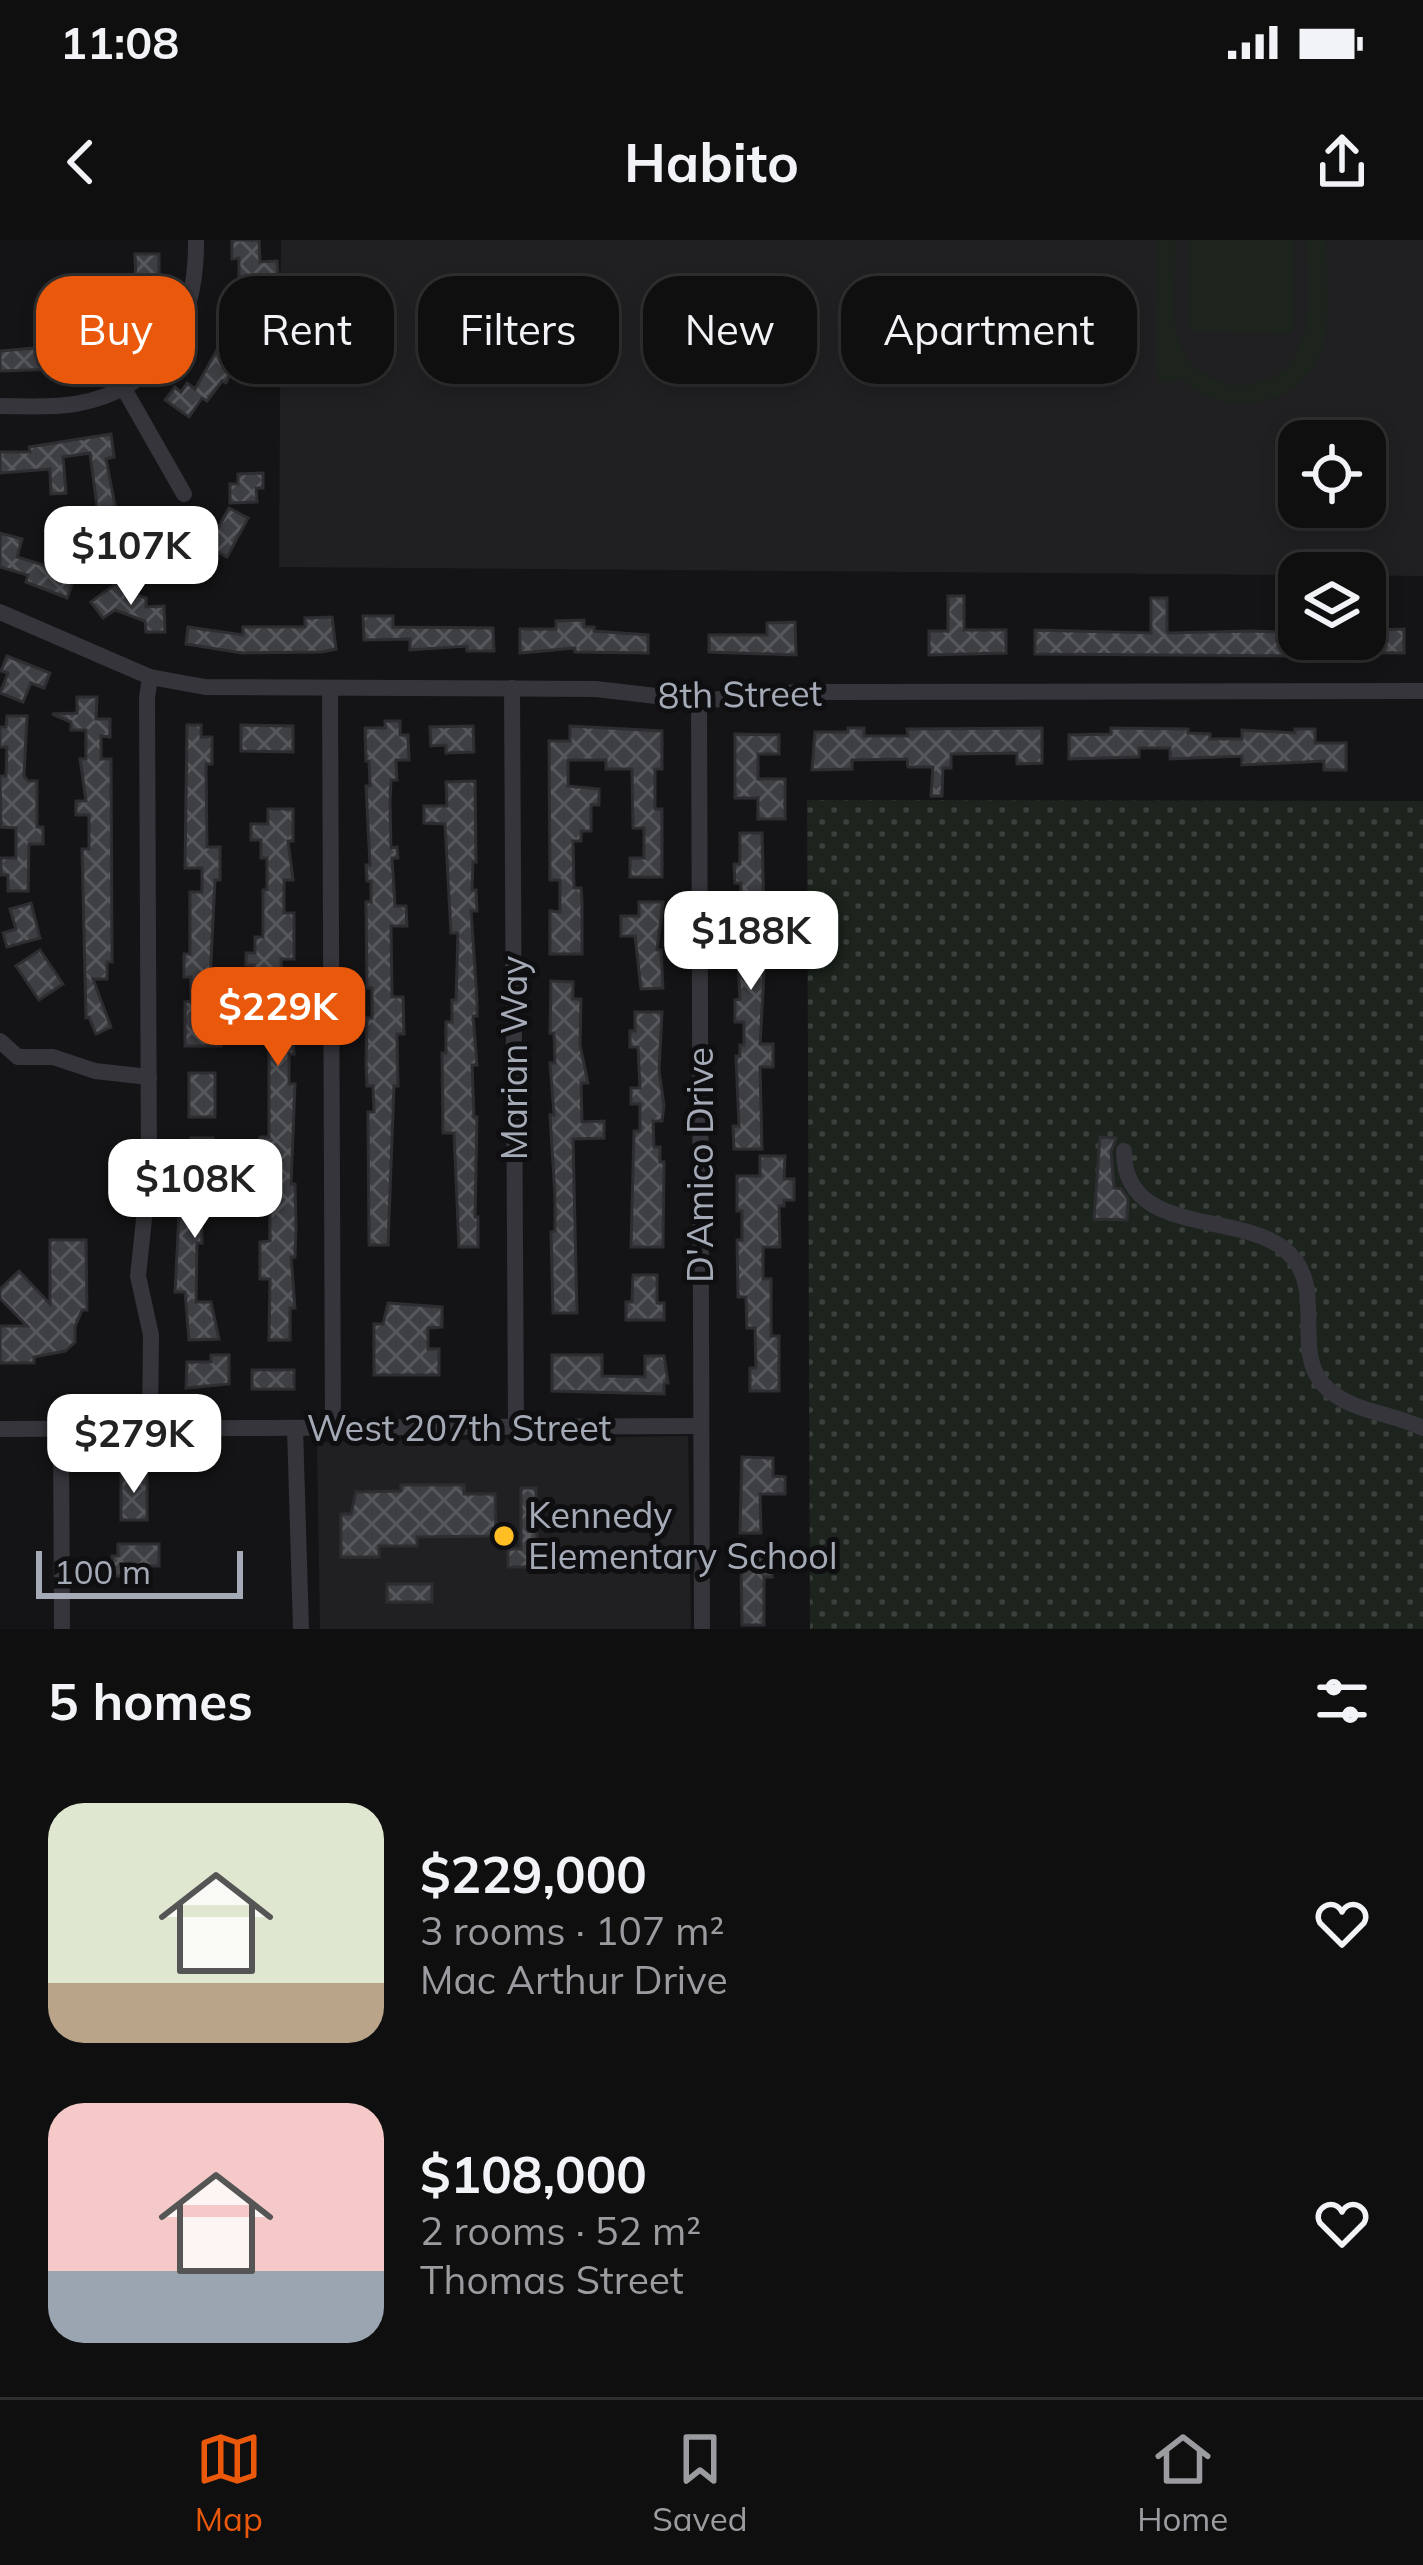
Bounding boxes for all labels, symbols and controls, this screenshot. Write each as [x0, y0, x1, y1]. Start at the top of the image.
text: 11:08 [60, 14, 179, 70]
text: Habito [624, 128, 799, 196]
icon: back [48, 129, 114, 195]
icon: share [1309, 129, 1375, 195]
chip: Buy [36, 276, 195, 384]
chip: Rent [219, 276, 394, 384]
chip: Filters [418, 276, 619, 384]
chip: New [643, 276, 817, 384]
chip: Apartment [841, 276, 1137, 384]
map controls [1278, 420, 1386, 660]
button: locate [1278, 420, 1386, 528]
pin: $107K [47, 506, 215, 608]
text: $107K [71, 520, 191, 569]
button: layers [1278, 552, 1386, 660]
street label: 8th Street [657, 670, 822, 717]
pin: $188K [667, 891, 835, 993]
text: $188K [691, 905, 811, 954]
street label: Marian Way [491, 956, 536, 1160]
pin: $229K [194, 967, 362, 1069]
text: $229K [218, 981, 338, 1030]
street label: D'Amico Drive [677, 1047, 722, 1283]
pin: $108K [111, 1139, 279, 1241]
text: $108K [135, 1153, 255, 1202]
pin: $279K [50, 1394, 218, 1496]
street label: West 207th Street [307, 1405, 611, 1450]
text: $279K [74, 1408, 194, 1457]
place label: Kennedy Elementary School [528, 1492, 838, 1578]
marker: Kennedy Elementary School [491, 1523, 517, 1549]
scale bar [36, 1545, 243, 1598]
text: 100 m [54, 1551, 151, 1592]
icon: filters [1309, 1668, 1375, 1734]
text: 5 homes [48, 1669, 253, 1733]
text: $229,000 [420, 1842, 647, 1906]
icon: home [144, 1851, 288, 1995]
icon: heart [1309, 1890, 1375, 1956]
text: 3 rooms · 107 m² [420, 1906, 724, 1955]
text: Mac Arthur Drive [420, 1955, 728, 2004]
text: $108,000 [420, 2142, 647, 2206]
icon: home [144, 2151, 288, 2295]
icon: heart [1309, 2190, 1375, 2256]
text: 2 rooms · 52 m² [420, 2206, 701, 2255]
text: Thomas Street [420, 2255, 684, 2304]
tab: Map [195, 2426, 263, 2539]
tab: Saved [652, 2426, 748, 2539]
tab: Home [1137, 2426, 1228, 2539]

